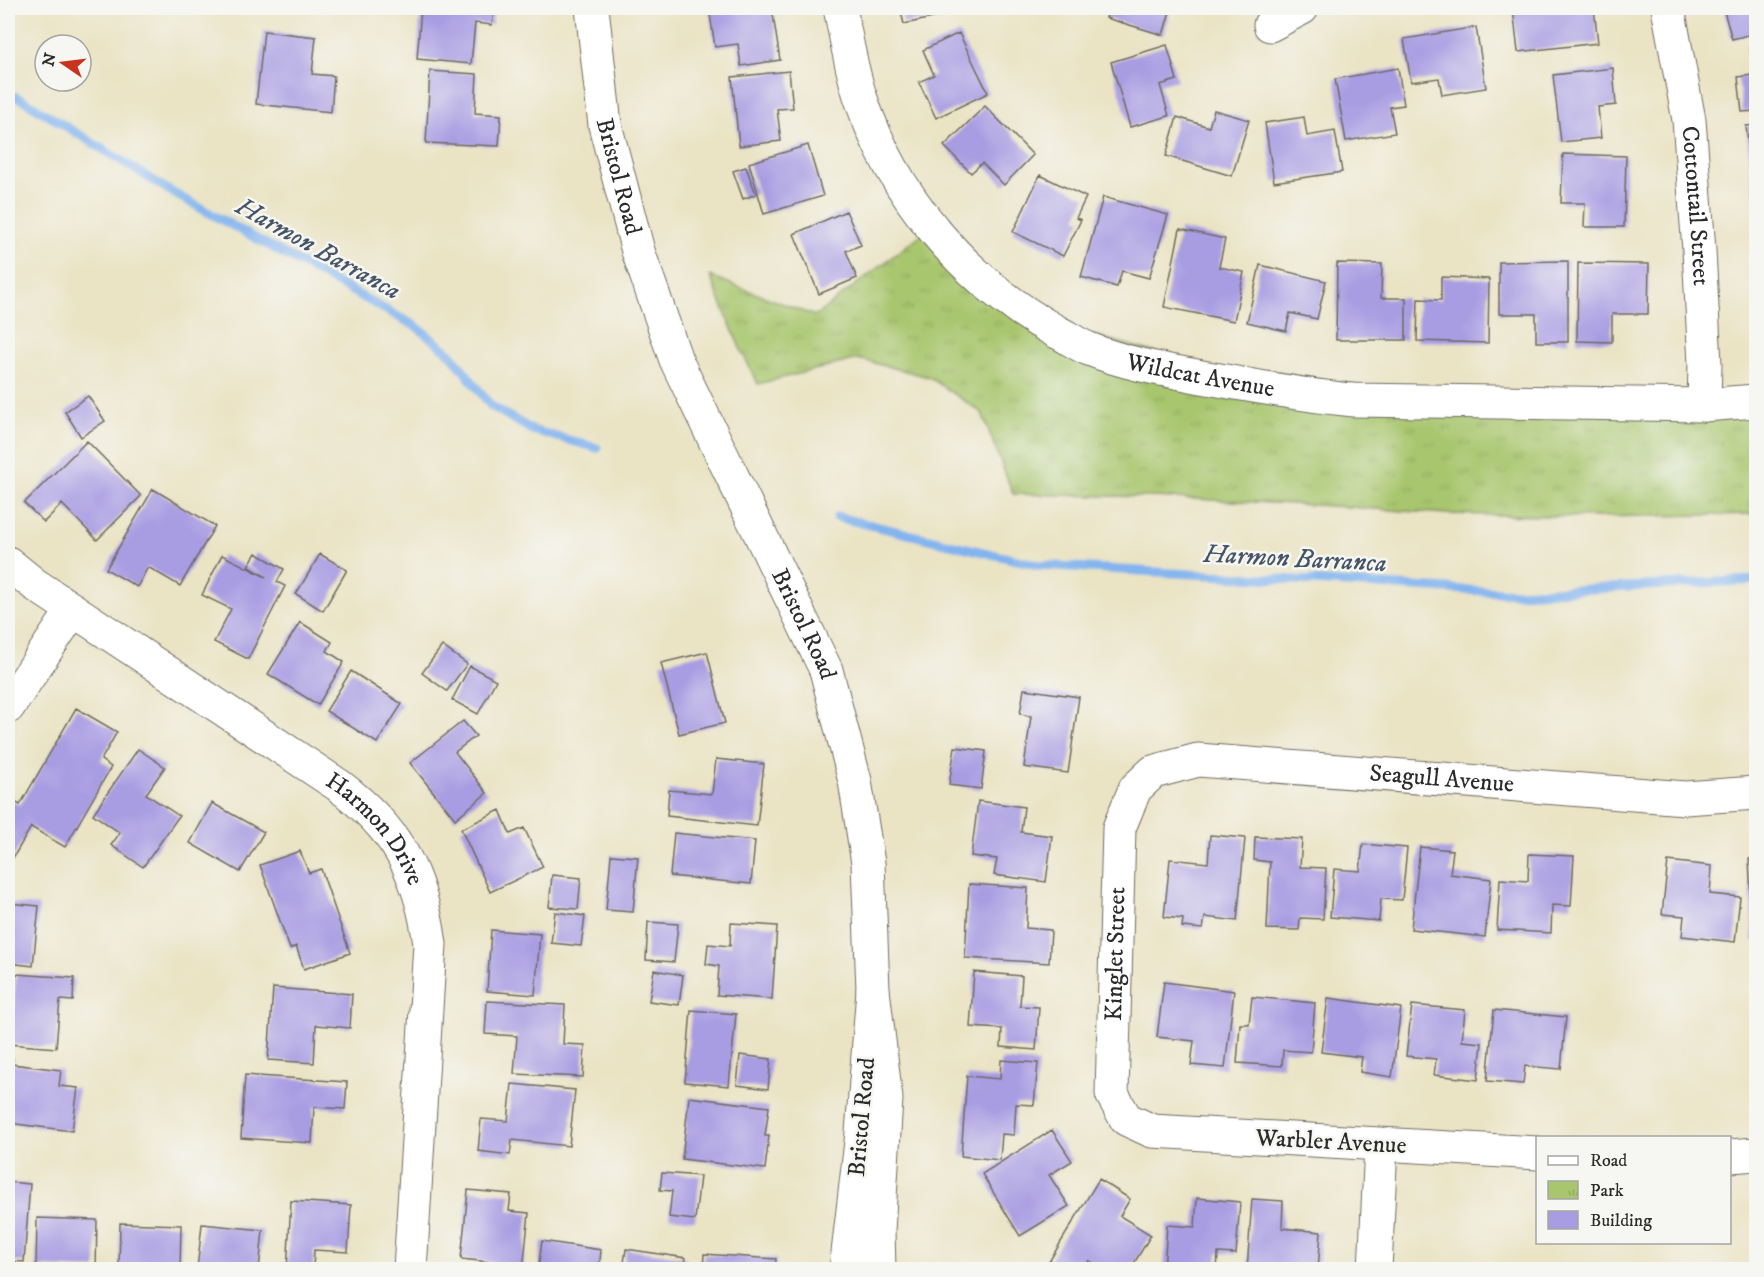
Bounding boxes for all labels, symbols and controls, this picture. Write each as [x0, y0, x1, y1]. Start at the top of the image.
north arrow [33, 33, 93, 93]
text: N [38, 51, 61, 68]
street label: Bristol Road [589, 115, 648, 238]
street label: Cottontail Street [1674, 125, 1716, 287]
water label: Harmon Barranca [229, 190, 406, 308]
street label: Wildcat Avenue [1122, 347, 1277, 404]
water label: Harmon Barranca [1201, 538, 1388, 580]
street label: Bristol Road [764, 564, 843, 683]
street label: Seagull Avenue [1368, 758, 1515, 800]
street label: Harmon Drive [320, 766, 430, 889]
street label: Kinglet Street [1099, 886, 1132, 1021]
street label: Bristol Road [842, 1056, 882, 1178]
street label: Warbler Avenue [1254, 1123, 1407, 1161]
legend [1536, 1136, 1731, 1244]
text: Road [1590, 1150, 1627, 1172]
text: Park [1590, 1180, 1624, 1202]
text: Building [1590, 1210, 1652, 1232]

